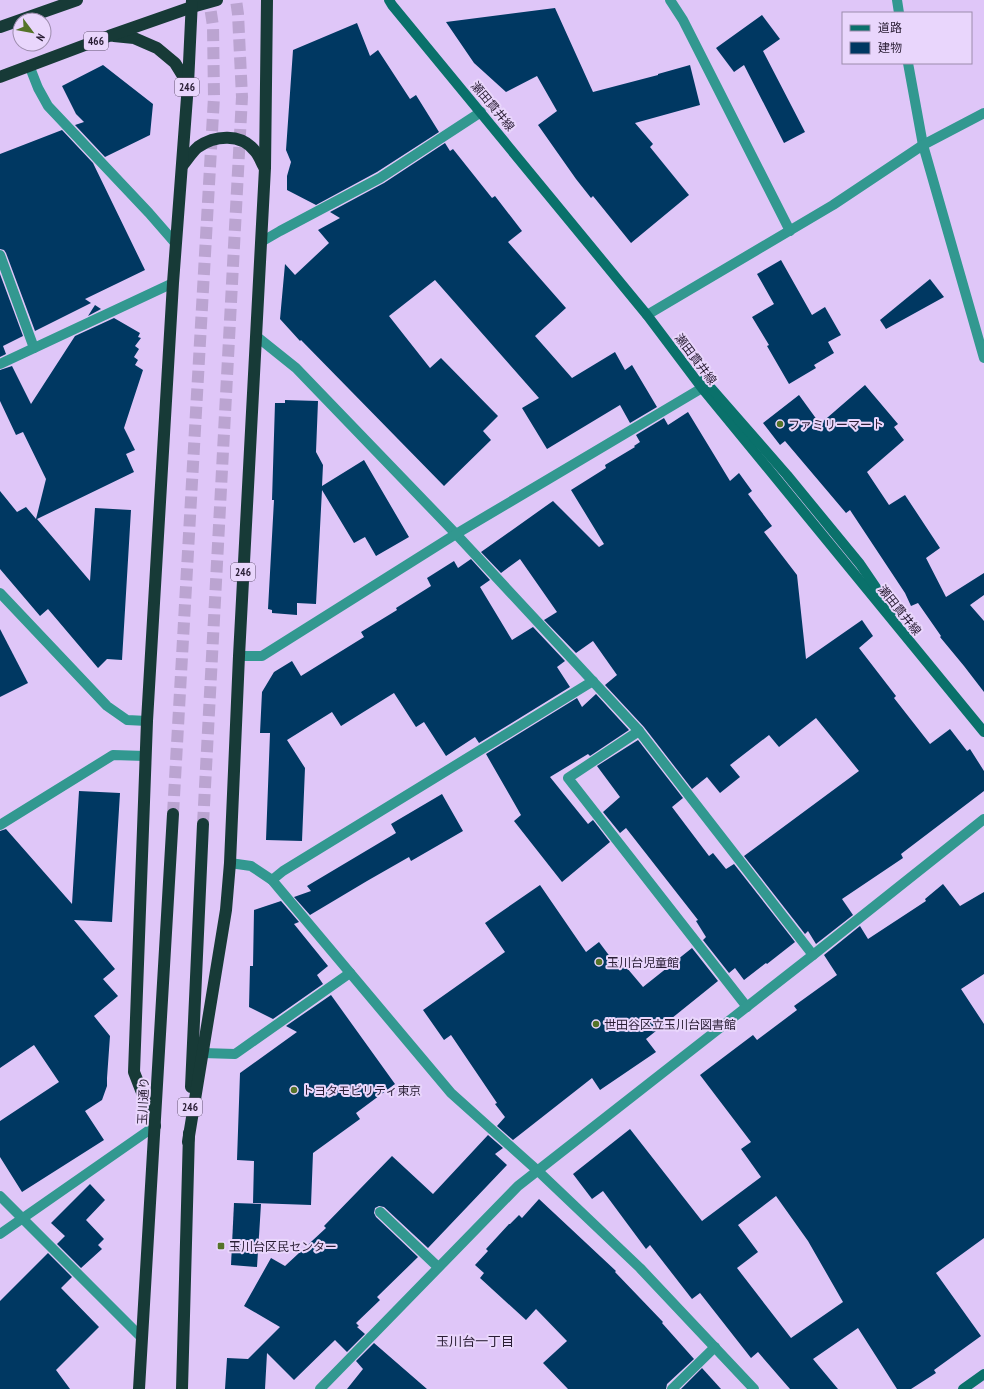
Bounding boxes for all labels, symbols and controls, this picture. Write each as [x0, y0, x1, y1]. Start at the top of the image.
north arrow [12, 12, 52, 52]
legend [842, 12, 972, 64]
text: 道路 [878, 20, 902, 35]
text: N [33, 31, 48, 44]
road number: 466 [84, 32, 108, 50]
text: 建物 [878, 40, 902, 55]
road number: 246 [175, 78, 199, 96]
street label: 瀬田貫井線 [468, 78, 518, 134]
street label: 瀬田貫井線 [672, 331, 720, 387]
place label: ファミリーマート [788, 417, 884, 432]
marker: ファミリーマート [775, 419, 785, 429]
road number: 246 [231, 563, 255, 581]
street label: 瀬田貫井線 [875, 582, 925, 638]
place label: 玉川台児童館 [607, 955, 679, 970]
marker: 玉川台児童館 [594, 957, 604, 967]
place label: 世田谷区立玉川台図書館 [604, 1017, 736, 1032]
marker: 世田谷区立玉川台図書館 [591, 1019, 601, 1029]
street label: 玉川通り [134, 1077, 152, 1125]
place label: トヨタモビリティ東京 [302, 1083, 421, 1098]
marker: トヨタモビリティ東京 [289, 1085, 299, 1095]
road number: 246 [178, 1098, 202, 1116]
place label: 玉川台区民センター [229, 1239, 337, 1254]
marker: 玉川台区民センター [216, 1241, 226, 1251]
district label: 玉川台一丁目 [436, 1333, 514, 1350]

